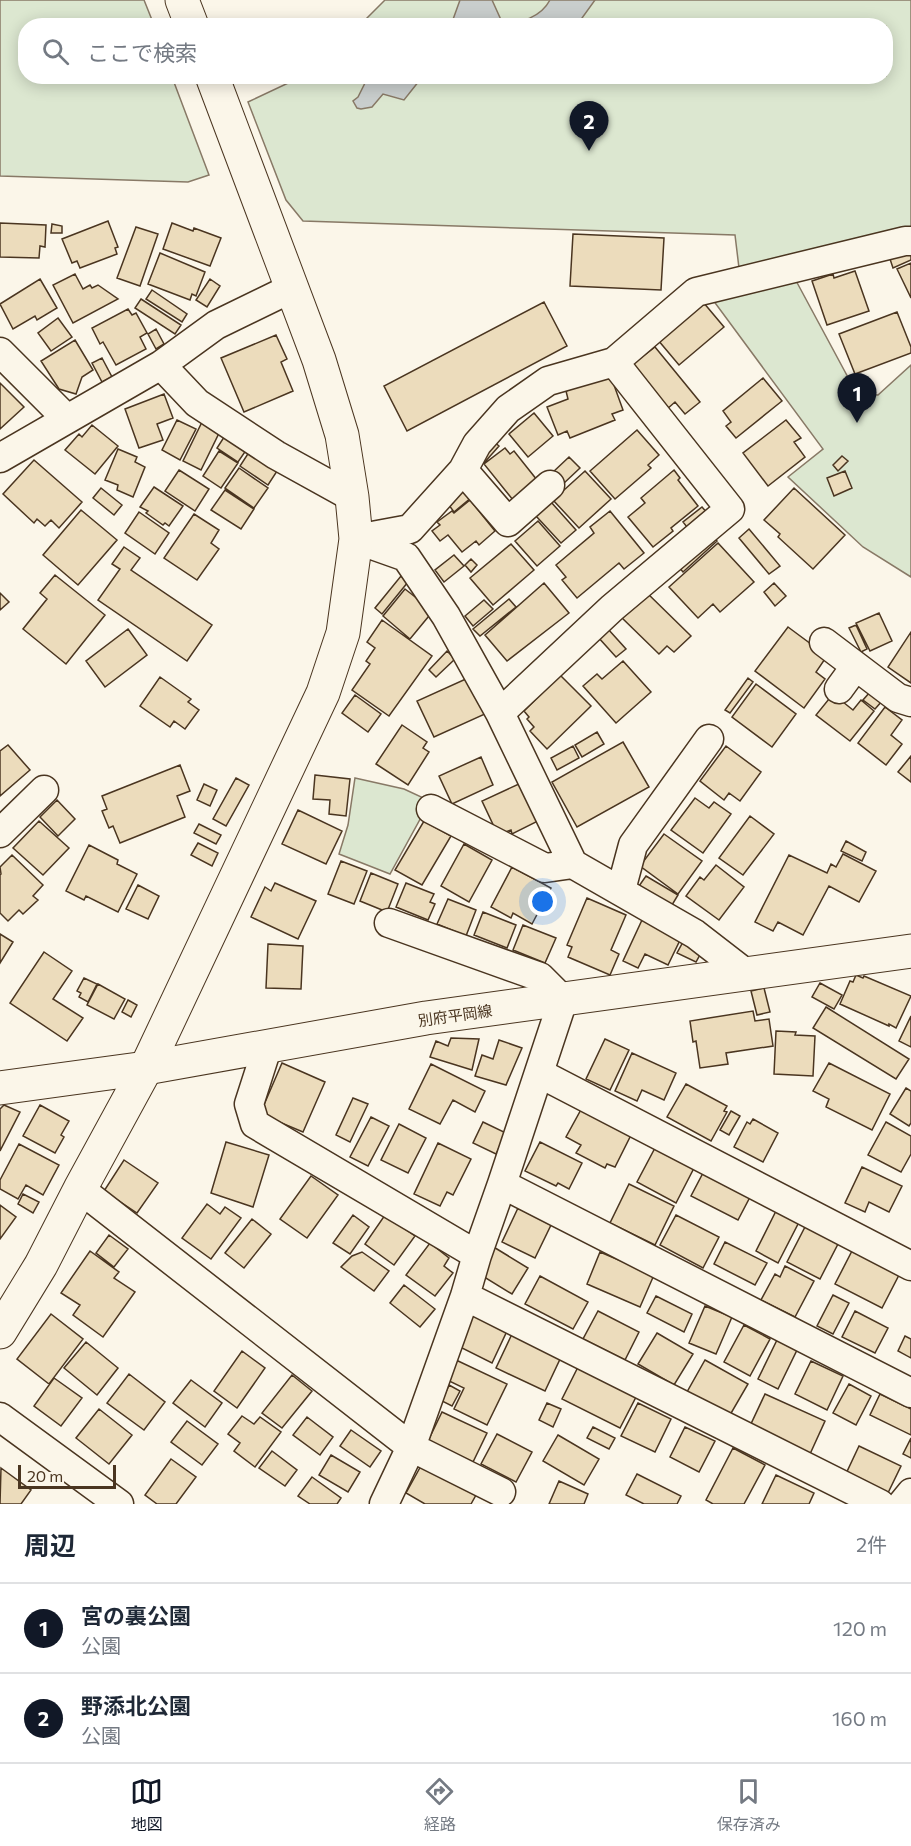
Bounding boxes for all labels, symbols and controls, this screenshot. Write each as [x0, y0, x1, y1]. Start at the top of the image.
search box [18, 18, 893, 84]
icon: search [39, 35, 72, 68]
text: ここで検索 [87, 39, 197, 66]
pin: 2 [570, 102, 608, 151]
pin: 1 [838, 374, 876, 423]
your location [528, 887, 557, 916]
street label: 別府平岡線 [417, 1001, 493, 1029]
scale bar [18, 1462, 116, 1490]
text: 20 m [27, 1466, 63, 1485]
text: 周辺 [24, 1529, 76, 1560]
text: 2件 [856, 1532, 887, 1556]
text: 宮の裏公園 [81, 1602, 191, 1629]
text: 1 [39, 1616, 48, 1640]
text: 120 m [833, 1616, 887, 1640]
text: 公園 [81, 1633, 121, 1657]
text: 野添北公園 [81, 1692, 191, 1719]
text: 2 [38, 1706, 49, 1730]
text: 160 m [832, 1706, 887, 1730]
text: 公園 [81, 1723, 121, 1747]
tab: 地図 [130, 1775, 163, 1835]
tab: 経路 [423, 1775, 456, 1835]
tab: 保存済み [717, 1775, 781, 1835]

